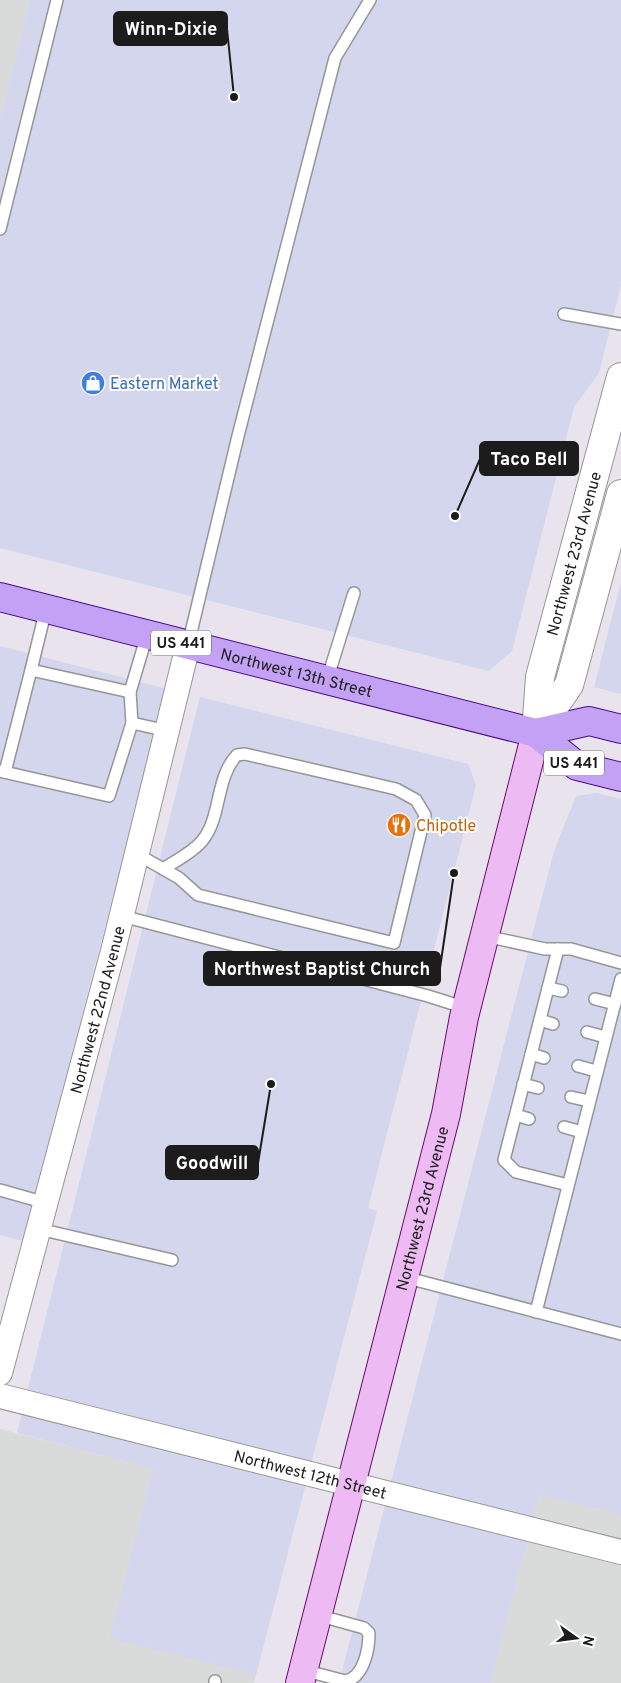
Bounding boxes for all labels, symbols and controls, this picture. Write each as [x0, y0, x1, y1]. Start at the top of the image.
callout: Winn-Dixie [114, 12, 227, 45]
text: Winn-Dixie [125, 19, 217, 42]
shop icon: Eastern Market [80, 370, 106, 396]
place label: Eastern Market [110, 375, 219, 395]
callout: Taco Bell [480, 442, 578, 475]
text: Taco Bell [490, 449, 568, 472]
street label: Northwest 23rd Avenue [544, 470, 607, 638]
road number: US 441 [151, 630, 211, 656]
street label: Northwest 13th Street [218, 645, 374, 703]
road number: US 441 [544, 750, 604, 776]
restaurant icon: Chipotle [386, 812, 412, 838]
place label: Chipotle [416, 817, 476, 837]
street label: Northwest 22nd Avenue [67, 924, 131, 1096]
callout: Northwest Baptist Church [204, 952, 440, 985]
text: Northwest Baptist Church [214, 959, 430, 982]
street label: Northwest 23rd Avenue [393, 1124, 454, 1293]
callout: Goodwill [166, 1146, 258, 1179]
text: Goodwill [176, 1153, 248, 1176]
street label: Northwest 12th Street [231, 1447, 388, 1505]
north arrow [551, 1613, 601, 1663]
text: N [578, 1634, 597, 1648]

